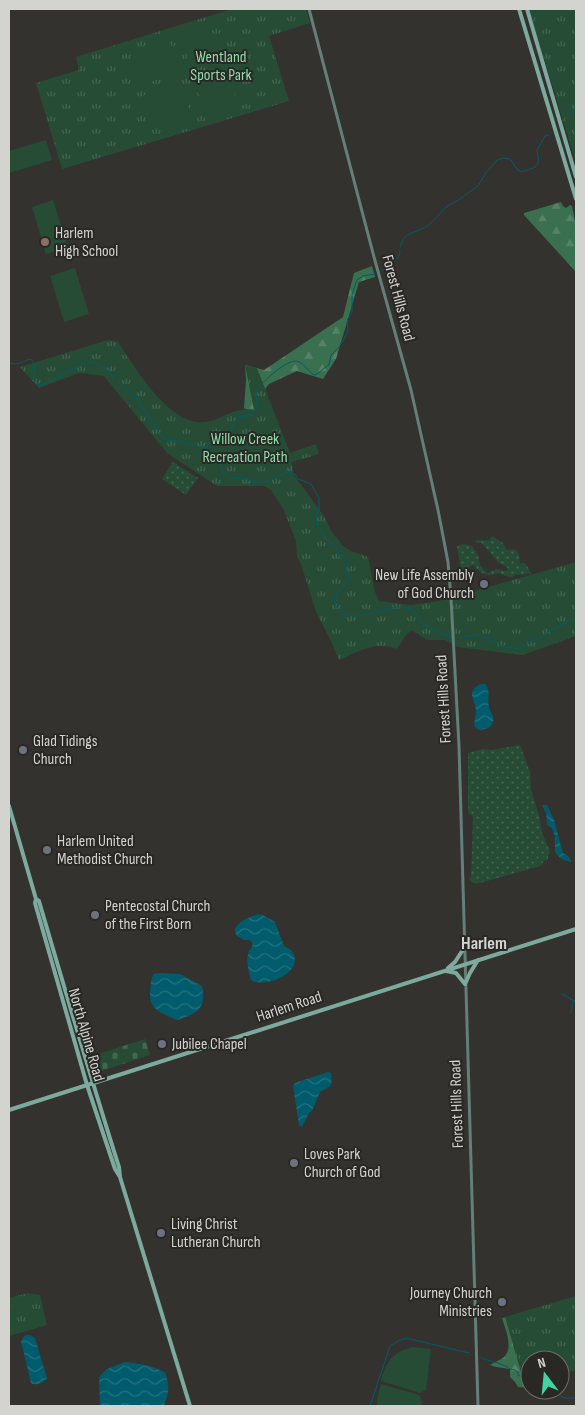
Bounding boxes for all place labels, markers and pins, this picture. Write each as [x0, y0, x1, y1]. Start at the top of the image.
place label: Harlem High School [55, 224, 118, 261]
marker: Harlem High School [39, 236, 51, 248]
place label: New Life Assembly of God Church [375, 566, 474, 603]
marker: New Life Assembly of God Church [478, 578, 490, 590]
place label: Glad Tidings Church [33, 732, 98, 769]
marker: Glad Tidings Church [17, 744, 29, 756]
place label: Harlem United Methodist Church [57, 832, 153, 869]
marker: Harlem United Methodist Church [41, 844, 53, 856]
place label: Pentecostal Church of the First Born [105, 897, 210, 934]
marker: Pentecostal Church of the First Born [89, 909, 101, 921]
place label: Jubilee Chapel [171, 1035, 247, 1054]
marker: Jubilee Chapel [156, 1038, 168, 1050]
place label: Loves Park Church of God [304, 1145, 381, 1182]
marker: Loves Park Church of God [288, 1157, 300, 1169]
place label: Living Christ Lutheran Church [171, 1215, 261, 1252]
marker: Living Christ Lutheran Church [155, 1227, 167, 1239]
place label: Journey Church Ministries [409, 1284, 492, 1321]
marker: Journey Church Ministries [496, 1296, 508, 1308]

